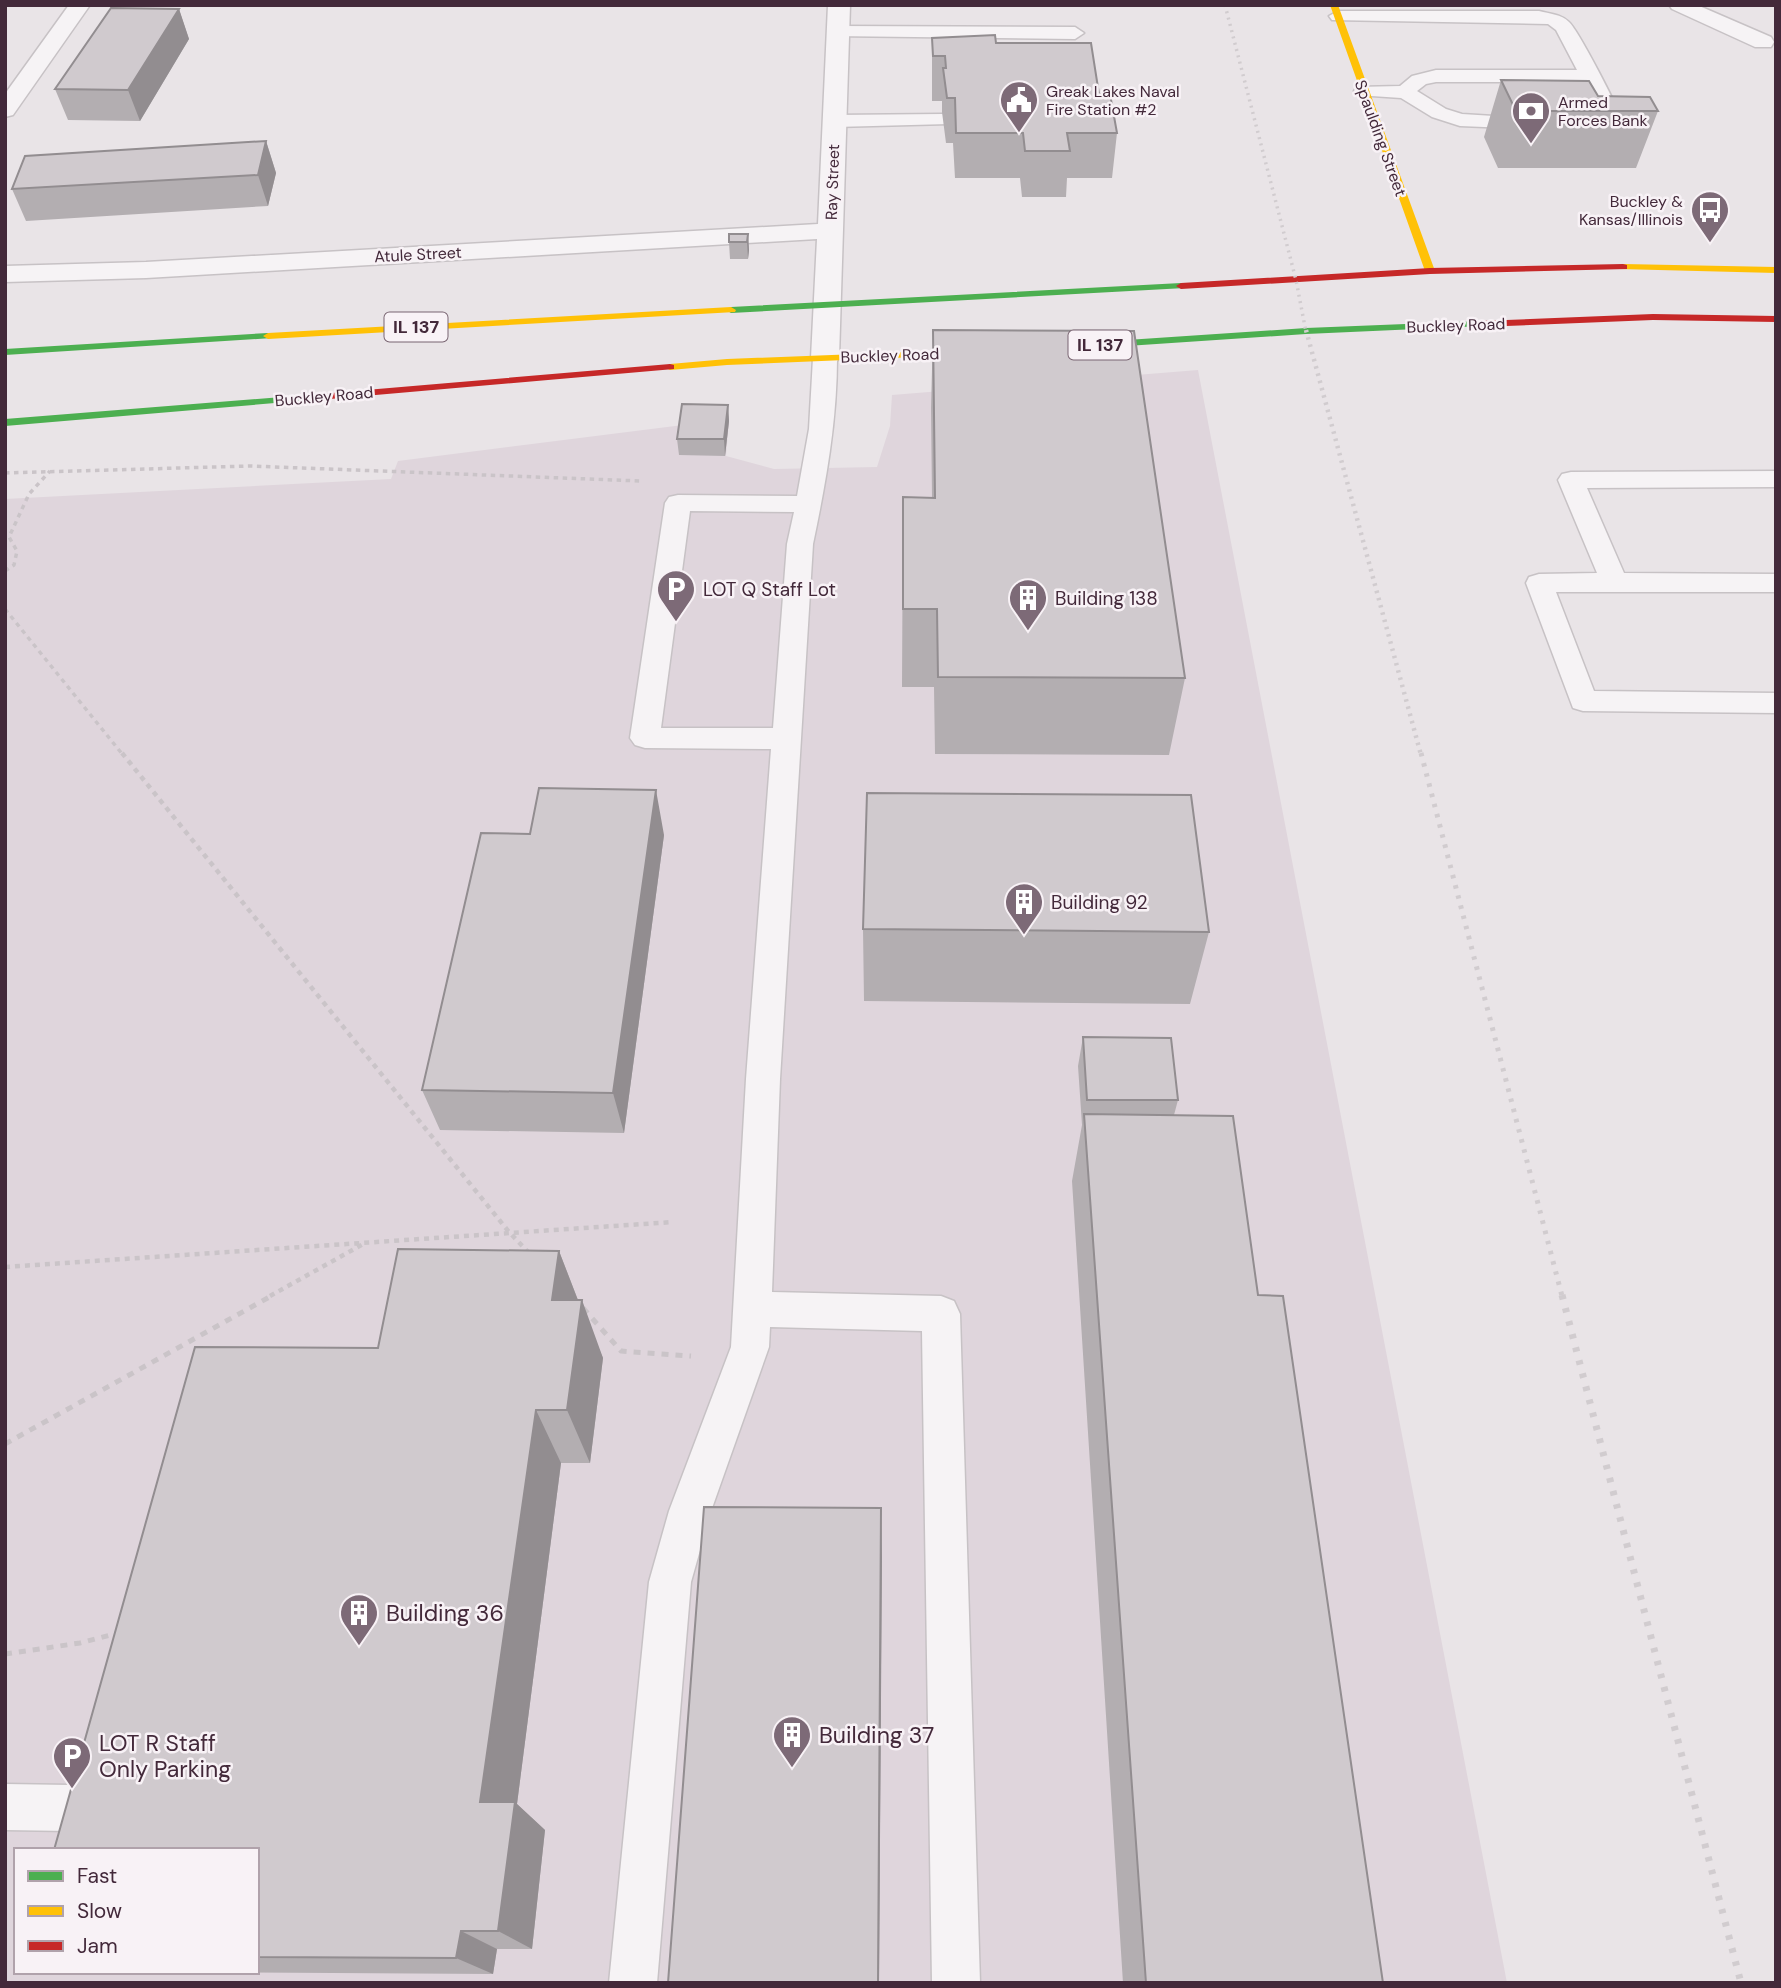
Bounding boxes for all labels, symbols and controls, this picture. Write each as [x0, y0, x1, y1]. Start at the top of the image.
street label: Spaulding Street [1350, 77, 1411, 199]
public building icon: Greak Lakes Naval Fire Station #2 [998, 79, 1040, 134]
place label: Greak Lakes Naval Fire Station #2 [1046, 81, 1180, 120]
bank icon: Armed Forces Bank [1510, 90, 1552, 145]
place label: Armed Forces Bank [1558, 92, 1647, 131]
street label: Ray Street [821, 144, 844, 220]
bus stop icon: Buckley & Kansas/Illinois [1689, 189, 1731, 244]
place label: Buckley & Kansas/Illinois [1579, 191, 1683, 230]
street label: Atule Street [374, 242, 462, 267]
road number: IL 137 [384, 312, 448, 342]
street label: Buckley Road [1406, 313, 1506, 338]
road number: IL 137 [1068, 330, 1132, 360]
street label: Buckley Road [840, 343, 940, 368]
street label: Buckley Road [274, 382, 374, 411]
parking icon: LOT Q Staff Lot [655, 568, 697, 623]
place label: LOT Q Staff Lot [703, 577, 836, 602]
building icon: Building 138 [1007, 577, 1049, 632]
place label: Building 138 [1055, 586, 1158, 611]
building icon: Building 92 [1003, 881, 1045, 936]
place label: Building 92 [1051, 890, 1148, 915]
building icon: Building 36 [338, 1592, 380, 1647]
place label: Building 36 [386, 1598, 504, 1628]
building icon: Building 37 [771, 1714, 813, 1769]
place label: Building 37 [819, 1720, 934, 1750]
place label: LOT R Staff Only Parking [99, 1728, 231, 1784]
parking icon: LOT R Staff Only Parking [51, 1735, 93, 1790]
legend [14, 1848, 259, 1974]
text: Fast [77, 1862, 117, 1890]
text: Slow [77, 1897, 122, 1925]
text: Jam [77, 1932, 118, 1960]

